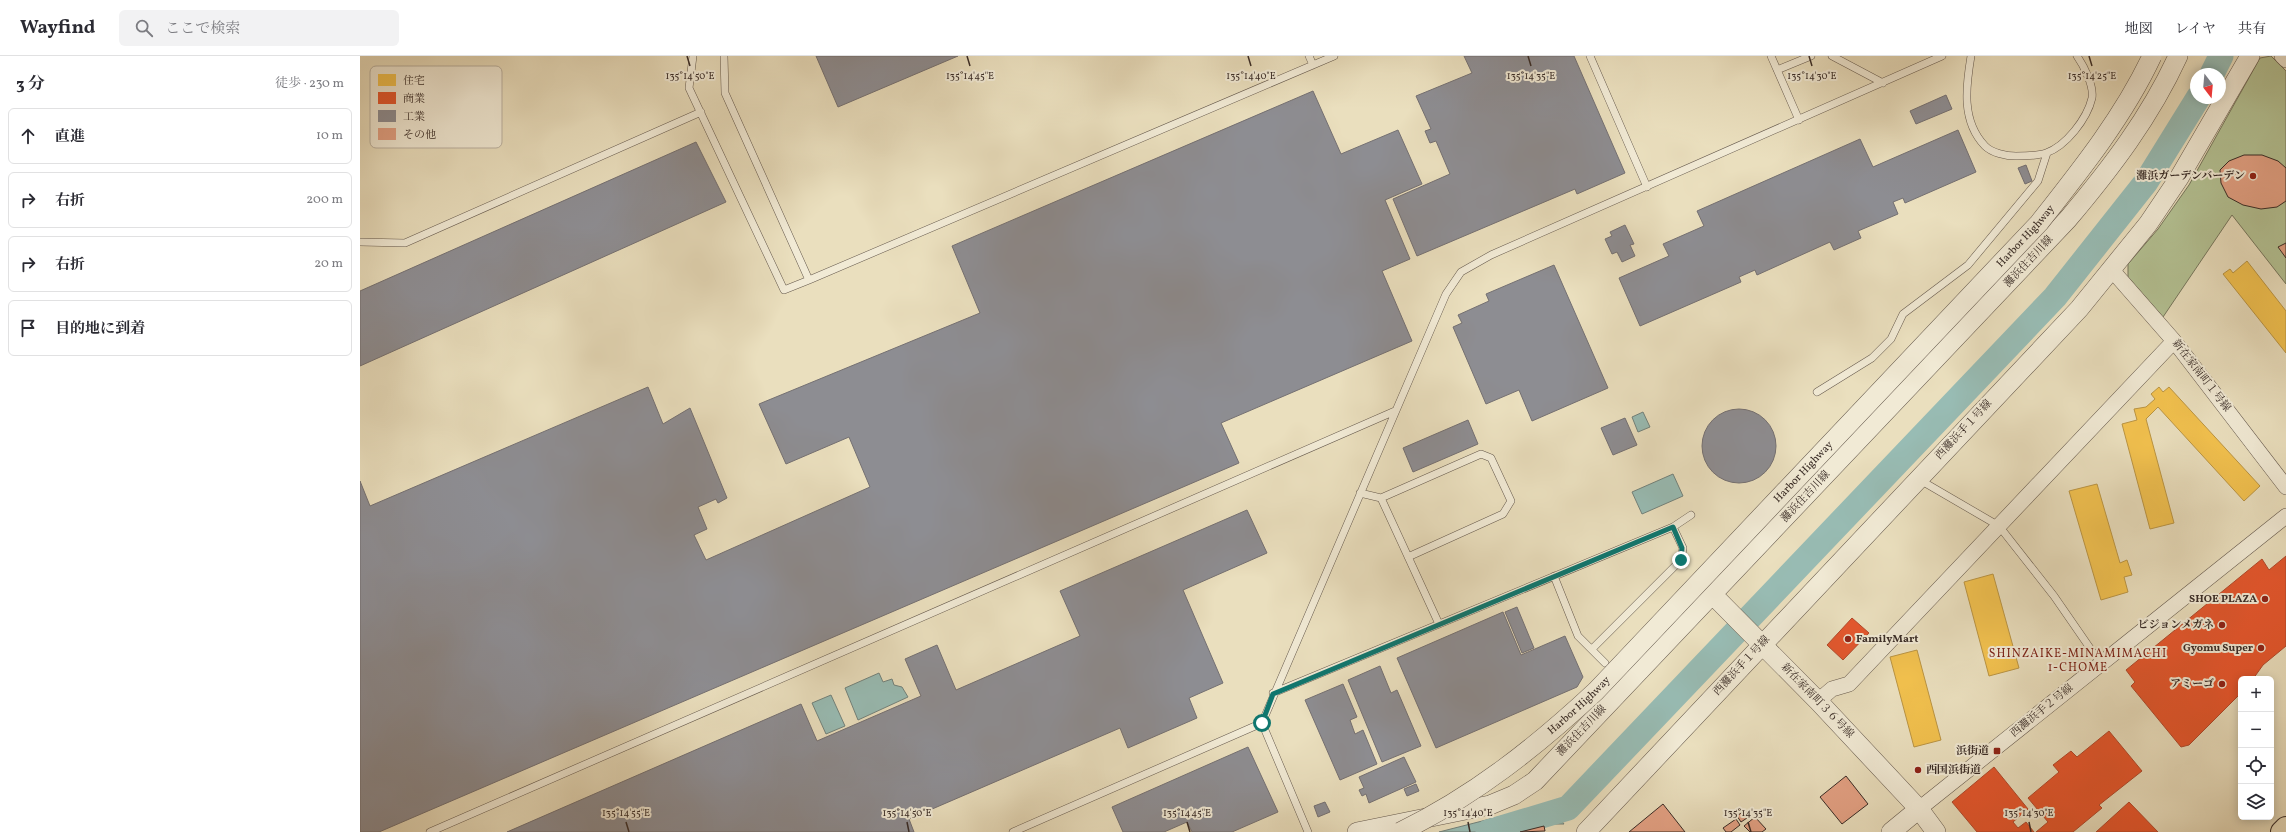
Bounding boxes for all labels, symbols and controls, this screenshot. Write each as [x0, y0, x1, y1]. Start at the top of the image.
search box [119, 10, 399, 46]
text: Wayfind [20, 15, 95, 41]
icon: search [133, 17, 155, 39]
text: ここで検索 [165, 19, 240, 40]
text: 地図 [2125, 20, 2153, 39]
text: レイヤ [2175, 20, 2216, 39]
text: 共有 [2238, 20, 2266, 39]
legend [370, 66, 502, 148]
north arrow [2190, 68, 2226, 104]
text: 135°14'50"E [666, 69, 714, 83]
text: 135°14'45"E [946, 69, 994, 83]
text: 135°14'40"E [1226, 69, 1276, 83]
text: 135°14'35"E [1507, 69, 1555, 83]
text: 135°14'30"E [1787, 69, 1837, 83]
text: 135°14'25"E [2068, 69, 2116, 83]
text: 3 分 [16, 73, 45, 96]
text: 住宅 [403, 74, 425, 89]
text: 徒歩 · 230 m [275, 75, 344, 93]
text: 商業 [403, 92, 425, 107]
text: 工業 [403, 110, 425, 125]
icon: ahead [17, 125, 39, 147]
text: 直進 [55, 127, 85, 148]
text: 10 m [316, 127, 343, 145]
text: その他 [403, 128, 436, 143]
place label: 灘浜ガーデンバーデン [2136, 169, 2245, 184]
marker: 灘浜ガーデンバーデン [2248, 171, 2258, 181]
icon: right [17, 189, 39, 211]
text: 右折 [55, 191, 85, 212]
text: 200 m [306, 191, 343, 209]
street label: Harbor Highway [1993, 202, 2058, 271]
street label: 灘浜住吉川線 [2001, 233, 2057, 291]
icon: right [17, 253, 39, 275]
text: 右折 [55, 255, 85, 276]
text: 20 m [314, 255, 343, 273]
icon: arrive [17, 317, 39, 339]
text: 目的地に到着 [55, 319, 145, 340]
street label: 新在家南町１号線 [2168, 337, 2234, 415]
street label: 西灘浜手１号線 [1932, 397, 1996, 463]
street label: Harbor Highway [1770, 438, 1836, 506]
street label: 灘浜住吉川線 [1778, 468, 1834, 526]
route end [1672, 551, 1690, 569]
place label: SHOE PLAZA [2189, 592, 2257, 607]
marker: SHOE PLAZA [2260, 594, 2270, 604]
place label: ビジョンメガネ [2138, 618, 2214, 633]
marker: ビジョンメガネ [2217, 620, 2227, 630]
place label: FamilyMart [1856, 632, 1918, 647]
street label: 西灘浜手１号線 [1710, 633, 1774, 699]
marker: FamilyMart [1843, 634, 1853, 644]
place label: Gyomu Super [2183, 641, 2254, 656]
marker: Gyomu Super [2256, 643, 2266, 653]
district label: SHINZAIKE-MINAMIMACHI 1-CHOME [1989, 646, 2167, 676]
street label: 新在家南町３６号線 [1777, 660, 1857, 742]
street label: Harbor Highway [1545, 673, 1614, 738]
map controls [2238, 676, 2274, 820]
button: + [2238, 676, 2274, 712]
place label: アミーゴ [2170, 677, 2214, 692]
marker: アミーゴ [2217, 679, 2227, 689]
street label: 西灘浜手２号線 [2007, 681, 2077, 741]
street label: 灘浜住吉川線 [1554, 702, 1610, 760]
button: − [2238, 712, 2274, 748]
route start [1253, 714, 1271, 732]
place label: 浜街道 [1956, 744, 1989, 759]
marker: 浜街道 [1992, 746, 2002, 756]
button: locate [2238, 748, 2274, 784]
place label: 西国浜街道 [1926, 763, 1981, 778]
marker: 西国浜街道 [1913, 765, 1923, 775]
button: layers [2238, 784, 2274, 820]
text: 135°14'55"E [602, 806, 650, 820]
text: 135°14'50"E [883, 806, 931, 820]
text: 135°14'45"E [1163, 806, 1211, 820]
text: 135°14'40"E [1443, 806, 1493, 820]
text: 135°14'35"E [1724, 806, 1772, 820]
text: 135°14'30"E [2004, 806, 2054, 820]

